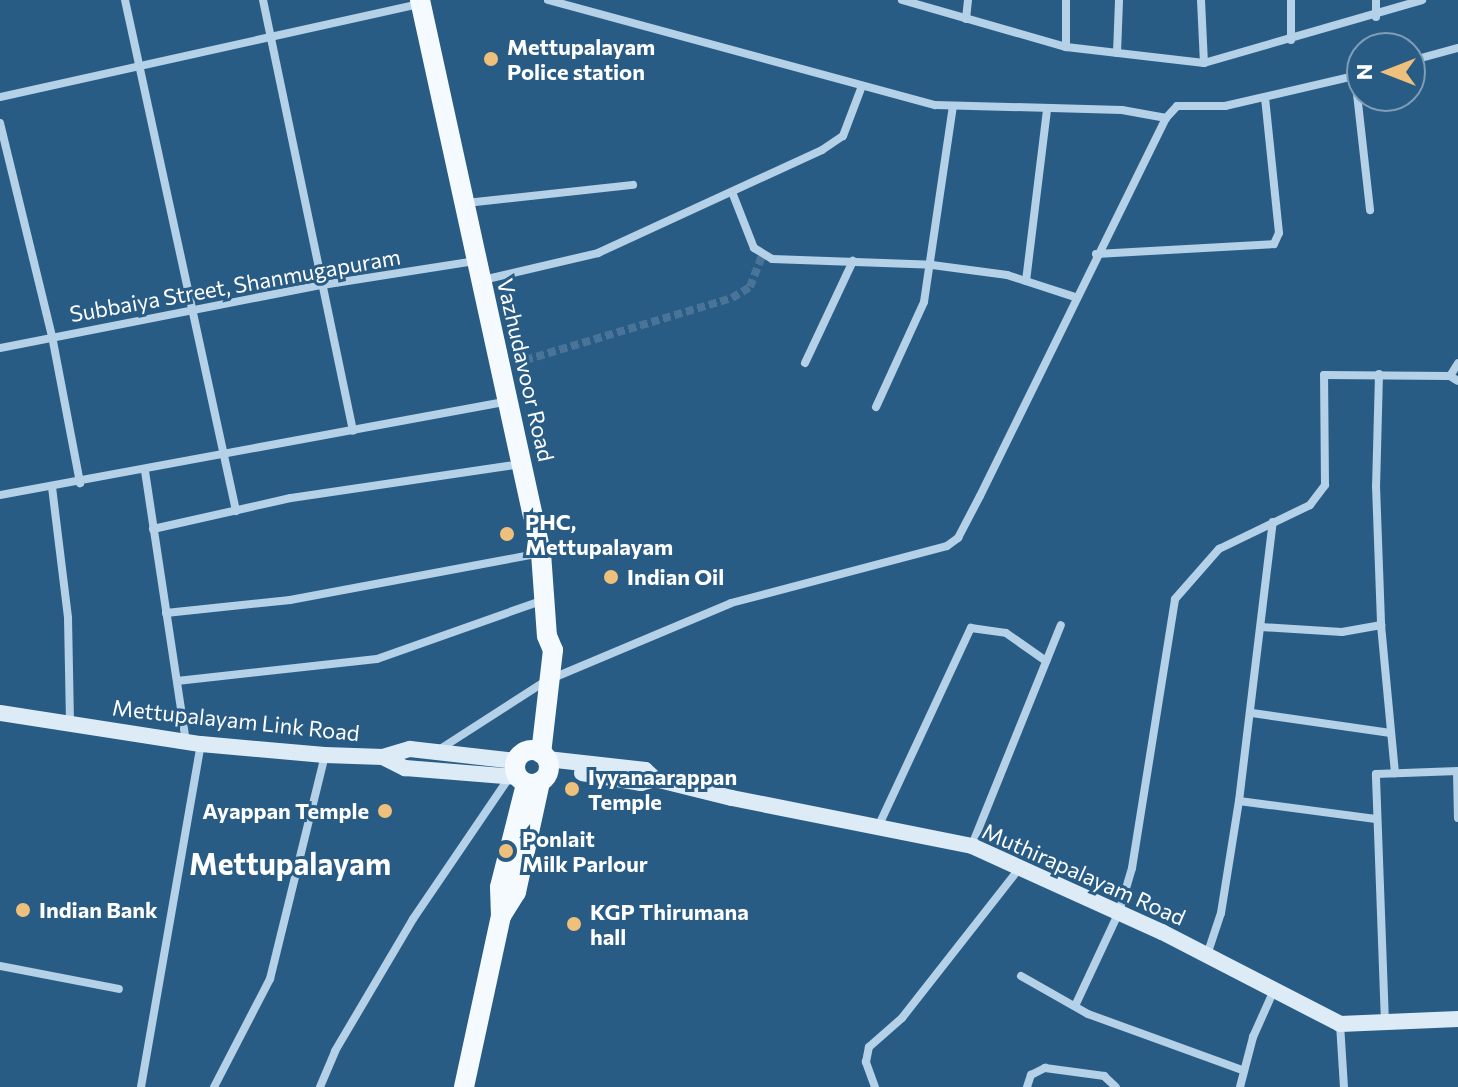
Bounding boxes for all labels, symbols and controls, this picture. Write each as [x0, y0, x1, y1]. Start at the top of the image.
north arrow [1346, 32, 1426, 112]
place label: Mettupalayam Police station [507, 33, 655, 84]
marker: Mettupalayam Police station [482, 50, 500, 68]
text: N [1350, 64, 1377, 80]
street label: Subbaiya Street, Shanmugapuram [67, 243, 403, 327]
street label: Vazhudavoor Road [492, 276, 560, 464]
place label: PHC, Mettupalayam [525, 508, 673, 560]
marker: PHC, Mettupalayam [496, 523, 518, 545]
place label: Indian Oil [627, 564, 724, 590]
marker: Indian Oil [602, 568, 620, 586]
street label: Mettupalayam Link Road [111, 694, 361, 746]
place label: Iyyanaarappan Temple [588, 763, 737, 814]
marker: Iyyanaarappan Temple [563, 780, 581, 798]
place label: Ayappan Temple [202, 798, 369, 824]
marker: Ayappan Temple [376, 802, 394, 820]
street label: Muthirapalayam Road [978, 817, 1190, 931]
place label: Ponlait Milk Parlour [522, 825, 648, 876]
marker: Ponlait Milk Parlour [497, 842, 515, 860]
district label: Mettupalayam [189, 845, 391, 881]
place label: Indian Bank [39, 897, 158, 923]
place label: KGP Thirumana hall [590, 898, 749, 950]
marker: Indian Bank [14, 901, 32, 919]
marker: KGP Thirumana hall [565, 915, 583, 933]

